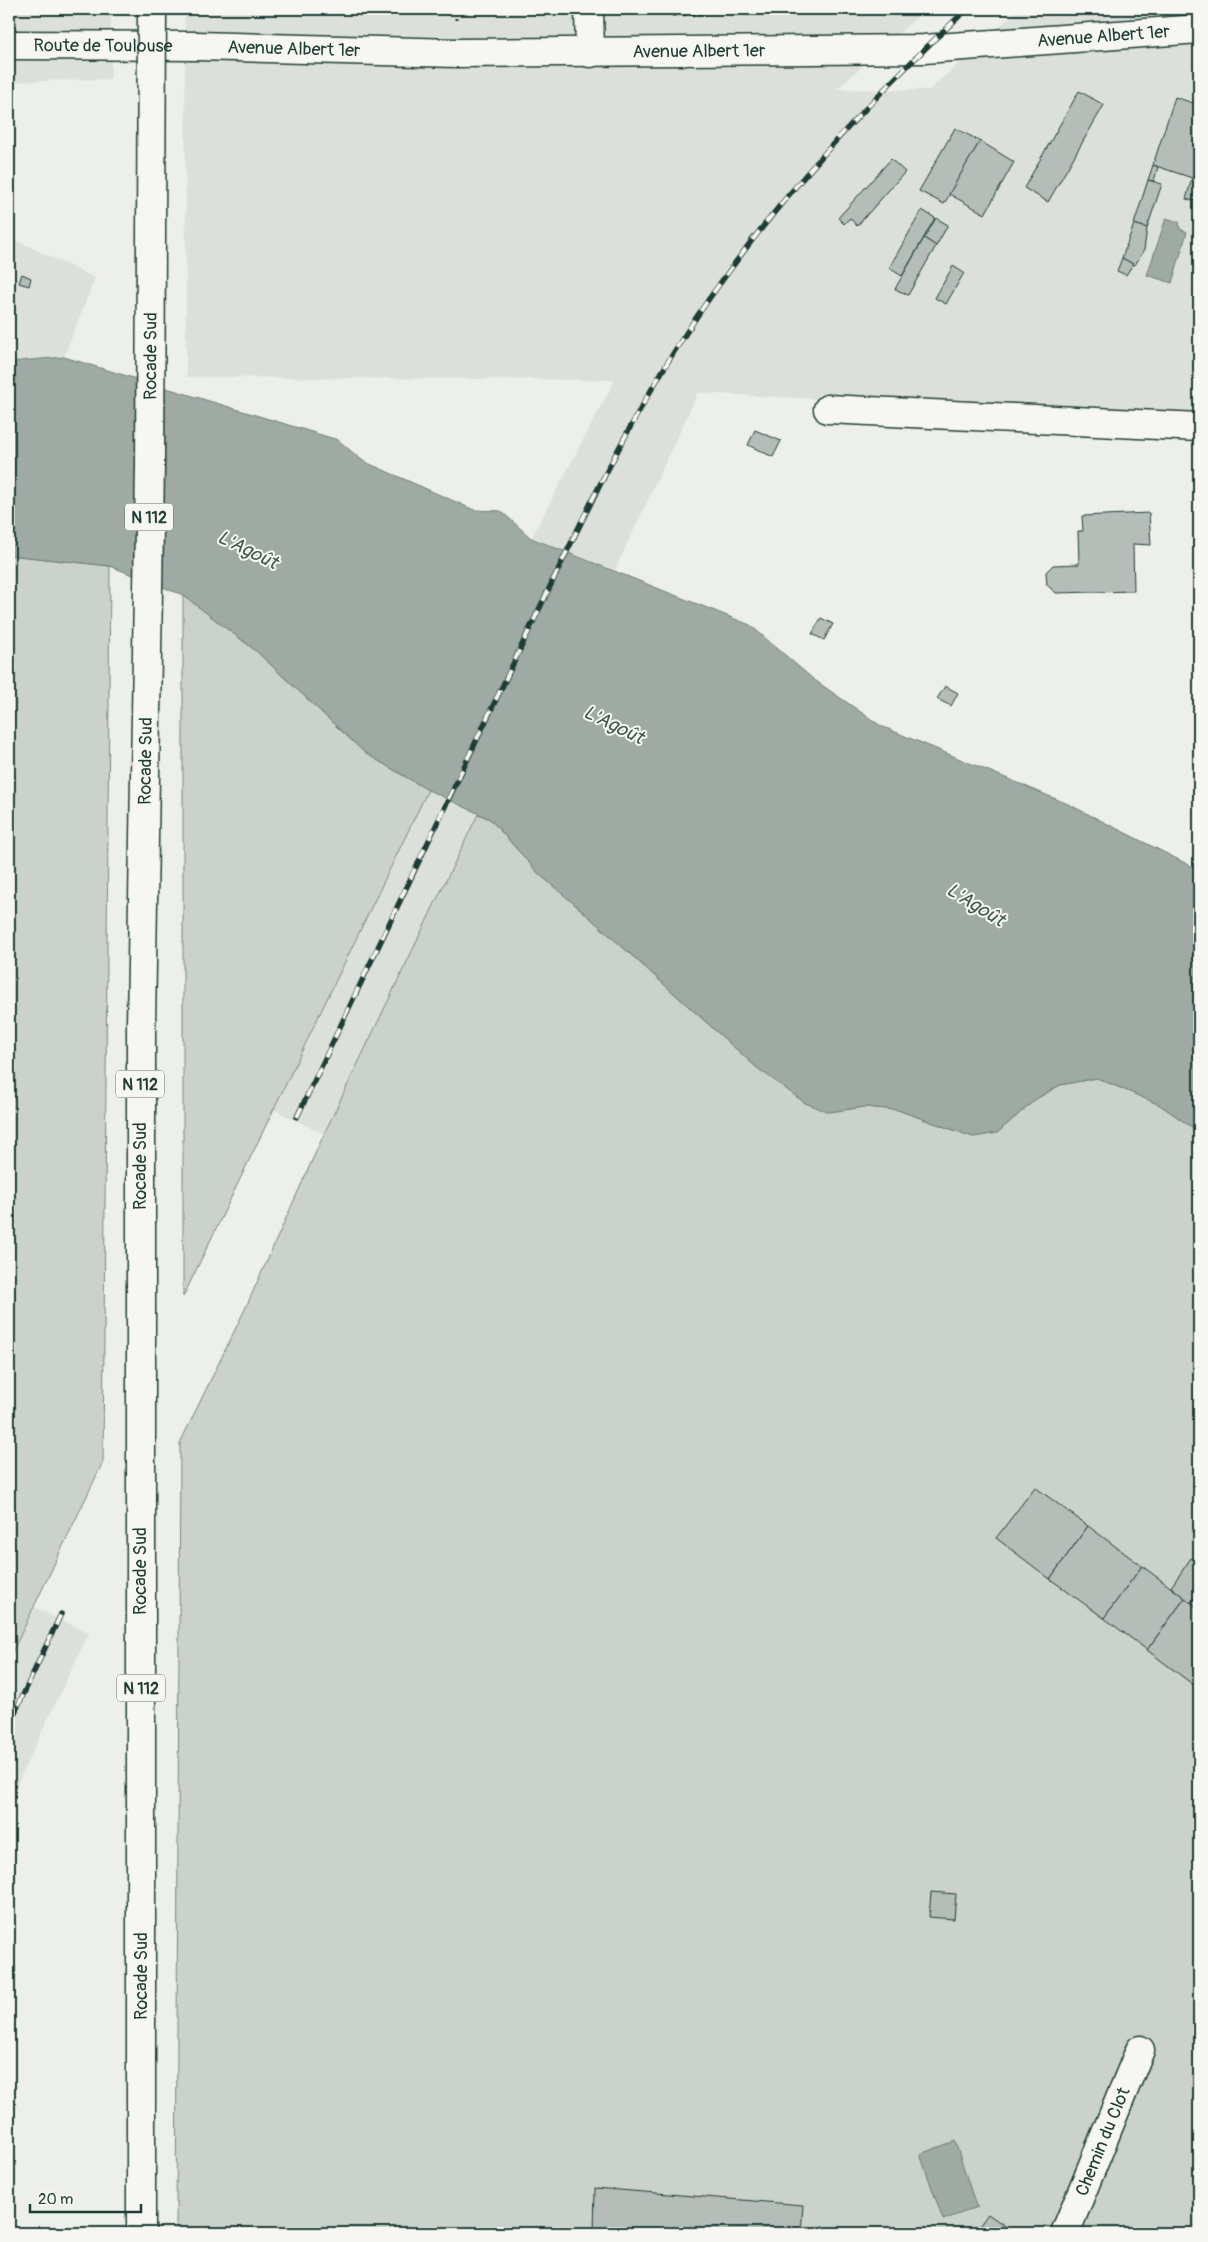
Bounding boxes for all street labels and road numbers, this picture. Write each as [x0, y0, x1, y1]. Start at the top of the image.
street label: Avenue Albert 1er [1036, 20, 1171, 53]
street label: Route de Toulouse [33, 34, 173, 58]
street label: Avenue Albert 1er [227, 36, 361, 62]
street label: Avenue Albert 1er [632, 39, 766, 63]
street label: Rocade Sud [139, 312, 163, 400]
road number: N 112 [125, 504, 173, 530]
street label: Rocade Sud [134, 717, 158, 805]
road number: N 112 [116, 1070, 164, 1098]
street label: Rocade Sud [129, 1122, 152, 1210]
street label: Rocade Sud [129, 1527, 152, 1615]
road number: N 112 [117, 1675, 165, 1702]
street label: Rocade Sud [130, 1932, 153, 2020]
street label: Chemin du Clot [1070, 2083, 1136, 2199]

